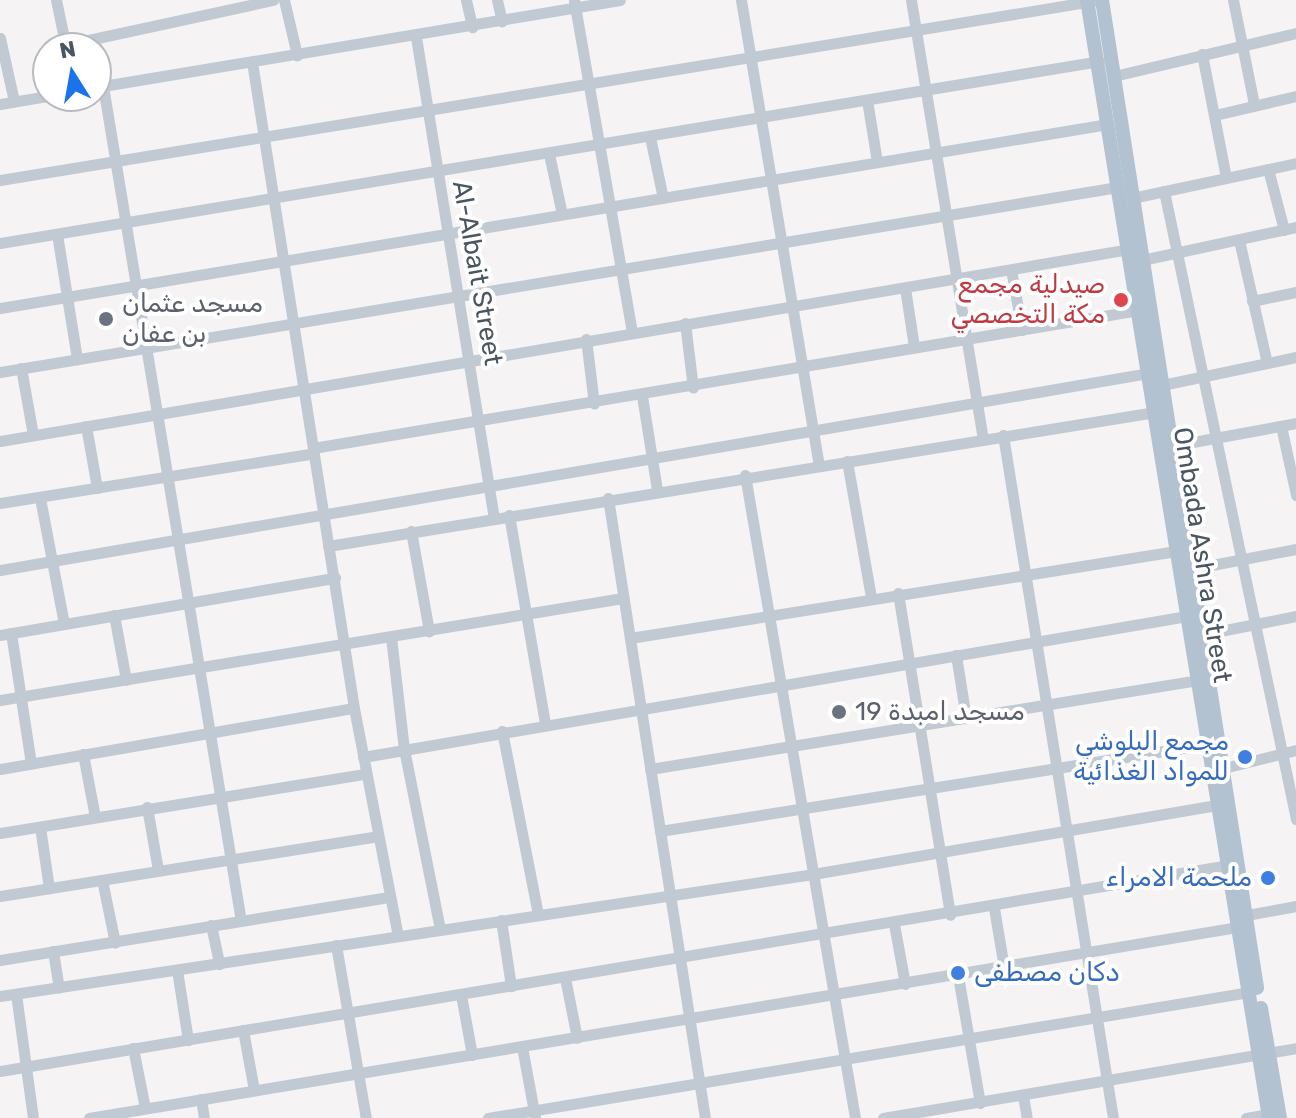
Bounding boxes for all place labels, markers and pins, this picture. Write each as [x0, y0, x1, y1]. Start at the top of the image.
place label: صيدلية مجمع مكة التخصصي [951, 269, 1105, 330]
place label: مسجد عثمان بن عفان [122, 288, 263, 350]
marker: صيدلية مجمع مكة التخصصي [1112, 291, 1130, 309]
marker: مسجد عثمان بن عفان [97, 310, 115, 328]
place label: مسجد امبدة 19 [855, 696, 1025, 728]
marker: مسجد امبدة 19 [830, 703, 848, 721]
place label: مجمع البلوشي للمواد الغذائية [1073, 726, 1229, 788]
marker: مجمع البلوشي للمواد الغذائية [1236, 748, 1254, 766]
place label: ملحمة الامراء [1106, 862, 1252, 894]
marker: ملحمة الامراء [1259, 869, 1277, 887]
place label: دكان مصطفى [974, 957, 1120, 989]
marker: دكان مصطفى [949, 964, 967, 982]

